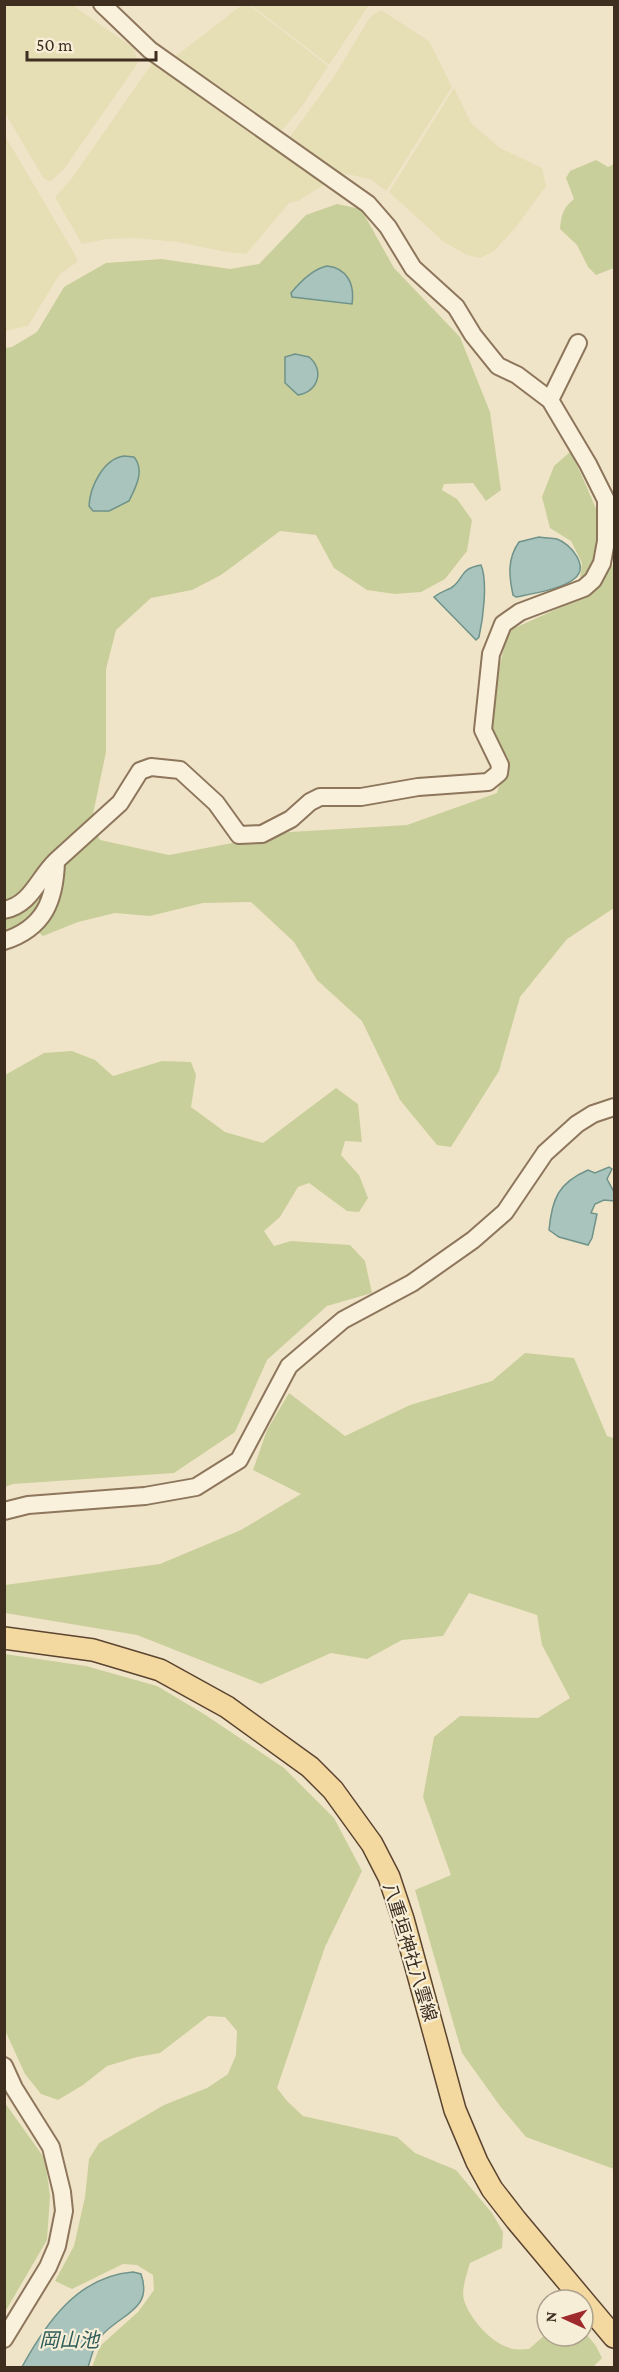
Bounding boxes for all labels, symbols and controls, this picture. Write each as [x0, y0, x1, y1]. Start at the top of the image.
scale bar [27, 24, 156, 62]
text: 50 m [36, 35, 73, 55]
street label: 八重垣神社八雲線 [379, 1880, 441, 2024]
north arrow [535, 2288, 595, 2348]
text: N [542, 2311, 559, 2323]
water label: 岡山池 [39, 2329, 101, 2351]

